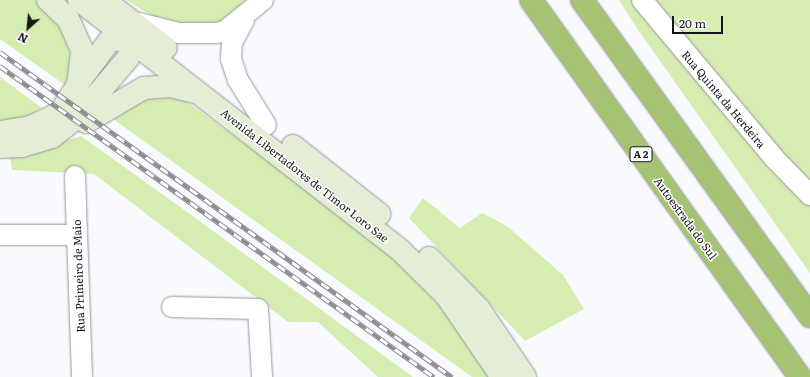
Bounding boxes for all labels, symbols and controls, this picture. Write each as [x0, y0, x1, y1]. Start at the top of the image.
north arrow [8, 8, 48, 48]
scale bar [674, 8, 725, 34]
text: 20 m [679, 14, 706, 32]
text: N [15, 29, 30, 48]
street label: Rua Quinta da Herdeira [679, 48, 769, 150]
street label: Avenida Libertadores de Timor Loro Sae [218, 105, 392, 245]
road number: A 2 [629, 146, 653, 162]
street label: Autoestrada do Sul [652, 174, 720, 262]
street label: Rua Primeiro de Maio [69, 219, 87, 333]

